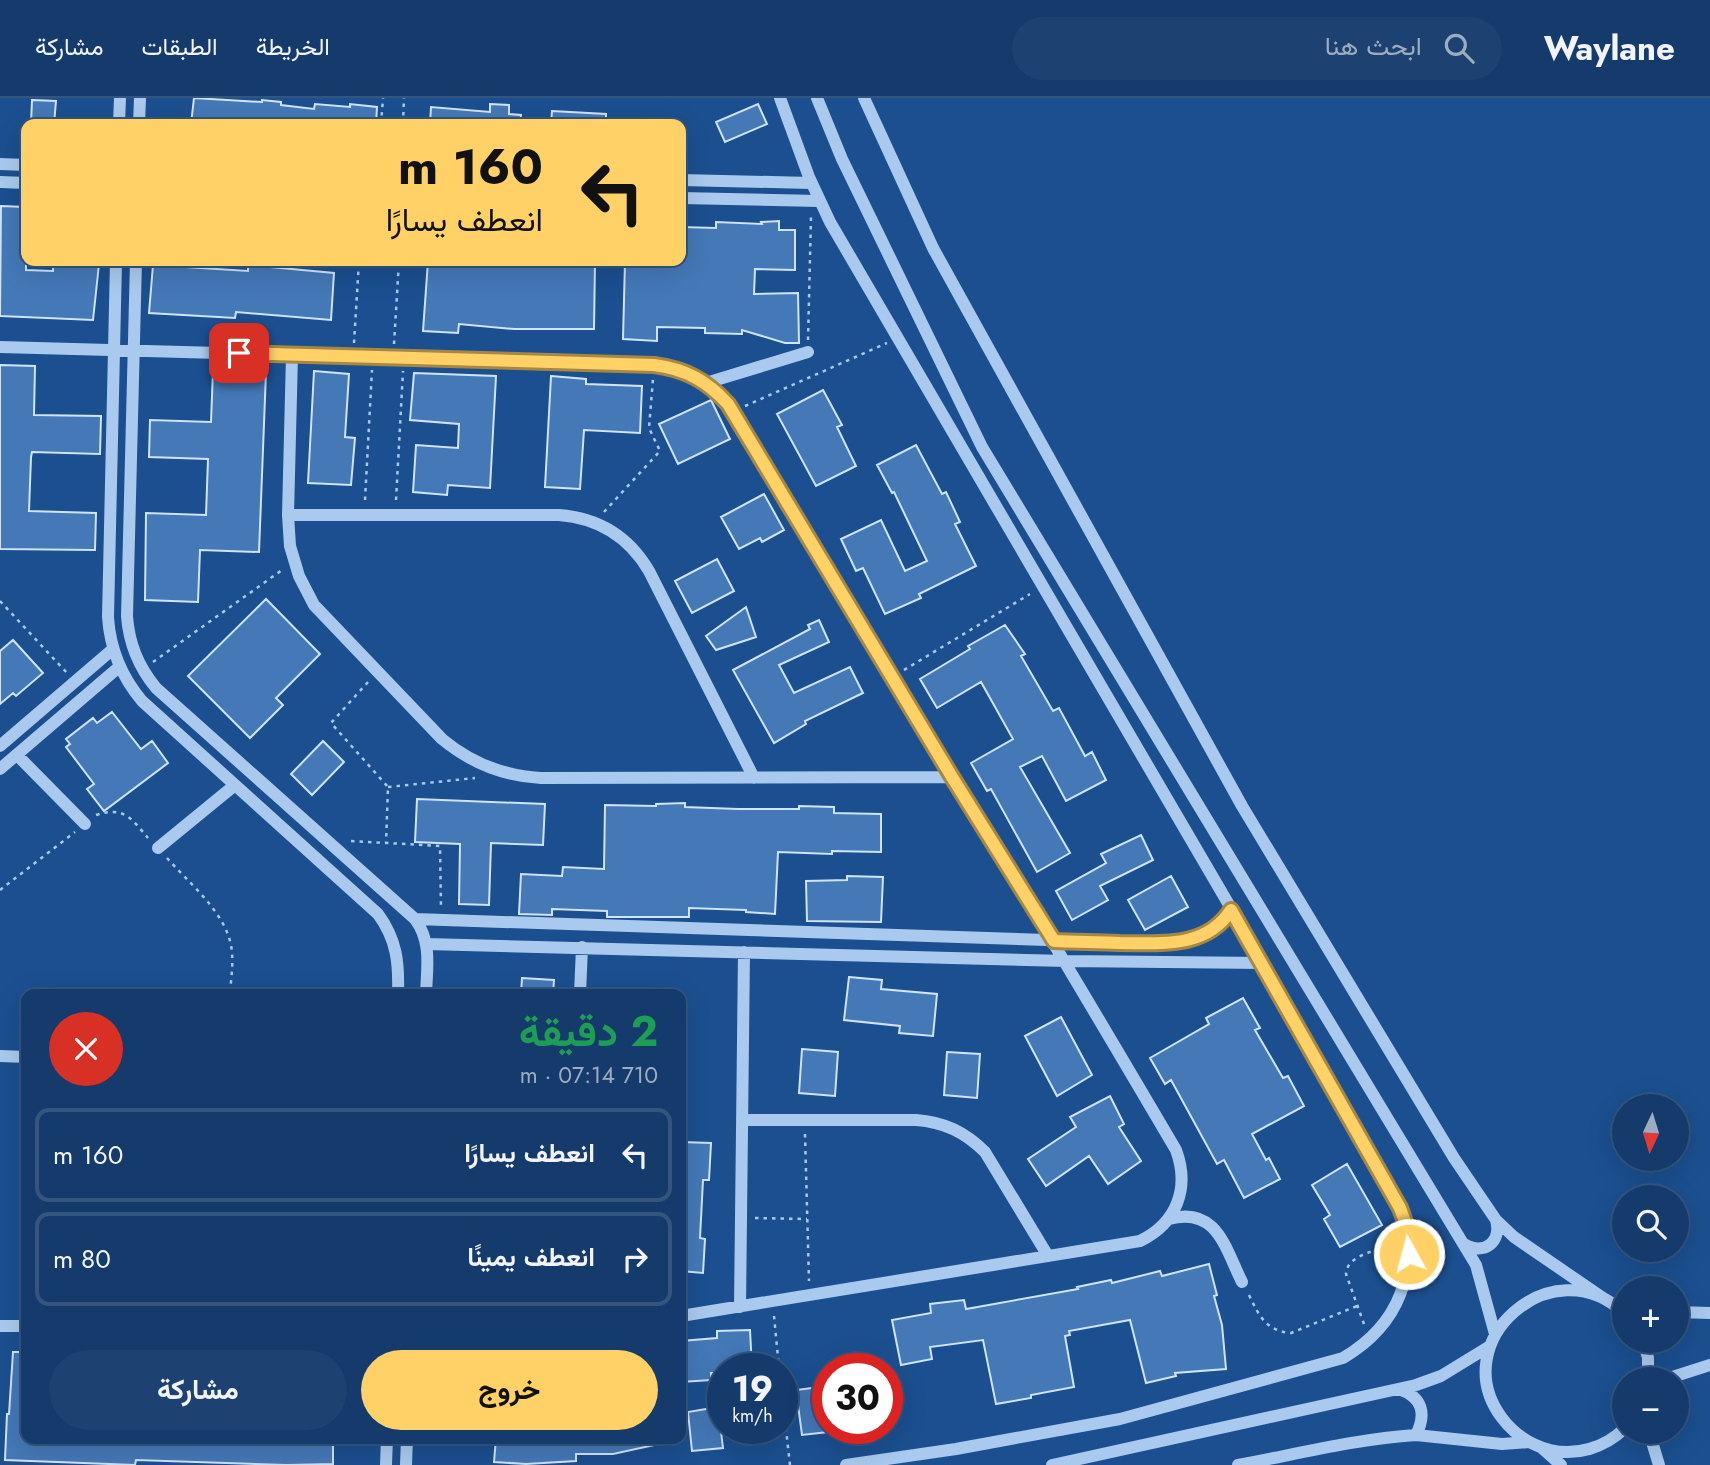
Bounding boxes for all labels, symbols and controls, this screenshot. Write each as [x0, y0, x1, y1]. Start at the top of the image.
search box [1012, 17, 1502, 80]
text: Waylane [1544, 25, 1675, 72]
text: ابحث هنا [1325, 27, 1422, 65]
text: مشاركة [35, 29, 103, 64]
text: الطبقات [141, 29, 218, 64]
text: الخريطة [256, 29, 330, 64]
icon: search [1440, 29, 1478, 67]
text: 160 m [398, 132, 543, 202]
icon: left [567, 147, 658, 238]
text: انعطف يسارًا [386, 197, 543, 243]
pin [209, 323, 269, 383]
icon: arrive [220, 334, 258, 372]
text: 2 دقيقة [519, 1001, 658, 1062]
button: close [49, 1012, 123, 1086]
text: 710 m · 07:14 [520, 1058, 658, 1092]
north arrow [1612, 1094, 1689, 1171]
map controls [1612, 1094, 1689, 1444]
text: انعطف يسارًا [464, 1134, 595, 1172]
text: 160 m [53, 1136, 123, 1174]
icon: left [616, 1136, 654, 1174]
button: search [1612, 1185, 1689, 1262]
position arrow [1372, 1217, 1446, 1291]
text: انعطف يمينًا [467, 1238, 595, 1276]
text: 80 m [53, 1240, 111, 1278]
icon: right [616, 1240, 654, 1278]
button: + [1612, 1276, 1689, 1353]
button: مشاركة [49, 1350, 347, 1430]
button: خروج [361, 1350, 658, 1430]
speed limit sign: 30 [812, 1353, 903, 1444]
text: 19 [732, 1364, 773, 1414]
button: − [1612, 1367, 1689, 1444]
text: km/h [732, 1403, 773, 1429]

